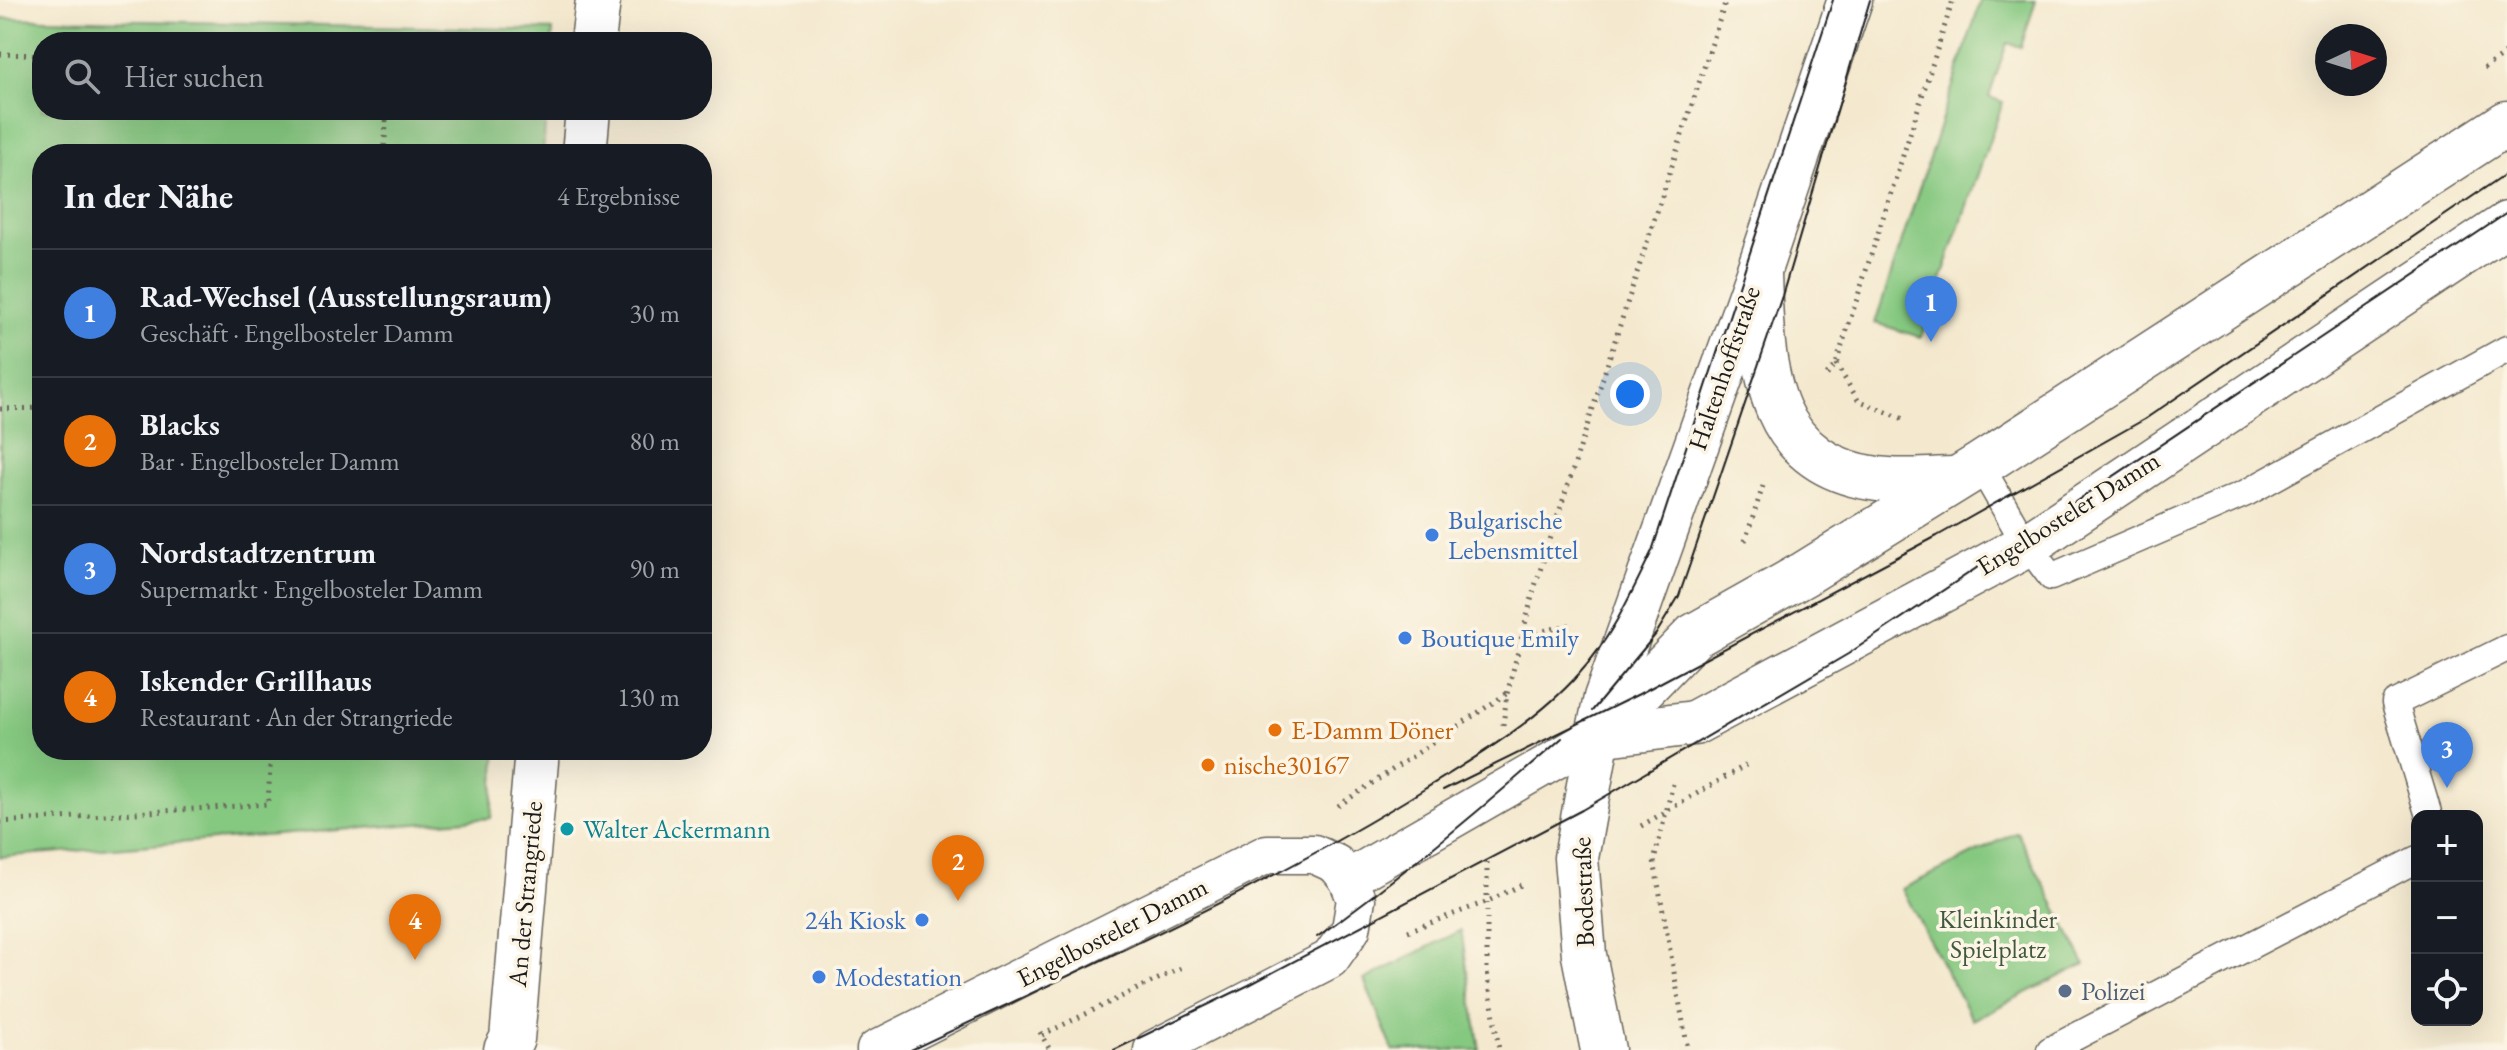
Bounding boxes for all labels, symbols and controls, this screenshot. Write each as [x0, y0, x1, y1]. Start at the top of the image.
north arrow [2315, 24, 2387, 96]
search box [32, 32, 712, 120]
icon: search [60, 54, 104, 98]
text: Hier suchen [124, 57, 264, 96]
text: In der Nähe [64, 174, 233, 218]
text: 4 Ergebnisse [557, 179, 680, 213]
pin: 1 [1905, 276, 1957, 342]
text: Rad-Wechsel (Ausstellungsraum) [140, 277, 552, 316]
street label: Haltenhoffstraße [1680, 281, 1768, 455]
text: 1 [83, 296, 97, 330]
text: 30 m [630, 296, 680, 330]
text: Geschäft · Engelbosteler Damm [140, 316, 454, 350]
your location [1610, 374, 1650, 414]
text: Blacks [140, 405, 220, 444]
text: 2 [83, 424, 97, 458]
text: 80 m [630, 424, 680, 458]
street label: Engelbosteler Damm [1970, 443, 2166, 583]
text: Bar · Engelbosteler Damm [140, 444, 400, 478]
place label: Bulgarische Lebensmittel [1448, 503, 1578, 567]
marker: Bulgarische Lebensmittel [1423, 526, 1441, 544]
text: Nordstadtzentrum [140, 533, 376, 572]
text: 3 [83, 552, 97, 586]
text: 90 m [630, 552, 680, 586]
text: Supermarkt · Engelbosteler Damm [140, 572, 483, 606]
place label: Boutique Emily [1421, 621, 1579, 655]
marker: Boutique Emily [1396, 629, 1414, 647]
text: Iskender Grillhaus [140, 661, 372, 700]
text: 4 [83, 680, 97, 714]
text: 130 m [617, 680, 680, 714]
text: Restaurant · An der Strangriede [140, 700, 453, 734]
place label: E-Damm Döner [1291, 713, 1454, 747]
marker: E-Damm Döner [1266, 721, 1284, 739]
pin: 3 [2421, 722, 2473, 788]
place label: nische30167 [1224, 748, 1350, 782]
marker: nische30167 [1199, 756, 1217, 774]
street label: An der Strangriede [500, 800, 550, 989]
map controls [2411, 810, 2483, 1026]
button: + [2411, 810, 2483, 882]
place label: Walter Ackermann [583, 812, 771, 846]
marker: Walter Ackermann [558, 820, 576, 838]
pin: 2 [932, 835, 984, 901]
street label: Bodestraße [1564, 836, 1602, 948]
street label: Engelbosteler Damm [1011, 869, 1213, 995]
button: − [2411, 882, 2483, 954]
pin: 4 [389, 894, 441, 960]
park label: Kleinkinder Spielplatz [1939, 902, 2058, 966]
place label: 24h Kiosk [805, 903, 907, 937]
marker: 24h Kiosk [913, 911, 931, 929]
button: locate [2411, 954, 2483, 1026]
place label: Modestation [835, 960, 962, 994]
marker: Modestation [810, 968, 828, 986]
place label: Polizei [2081, 974, 2145, 1008]
marker: Polizei [2056, 982, 2074, 1000]

